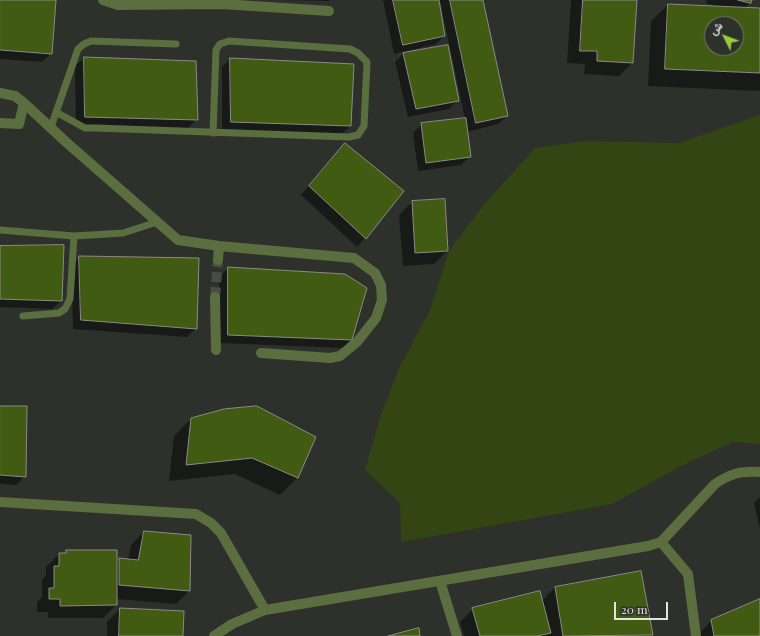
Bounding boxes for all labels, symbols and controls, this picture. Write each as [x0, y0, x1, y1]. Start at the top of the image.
north arrow [704, 16, 744, 56]
text: ش [705, 18, 725, 38]
scale bar [616, 594, 670, 620]
text: 20 m [621, 601, 648, 617]

